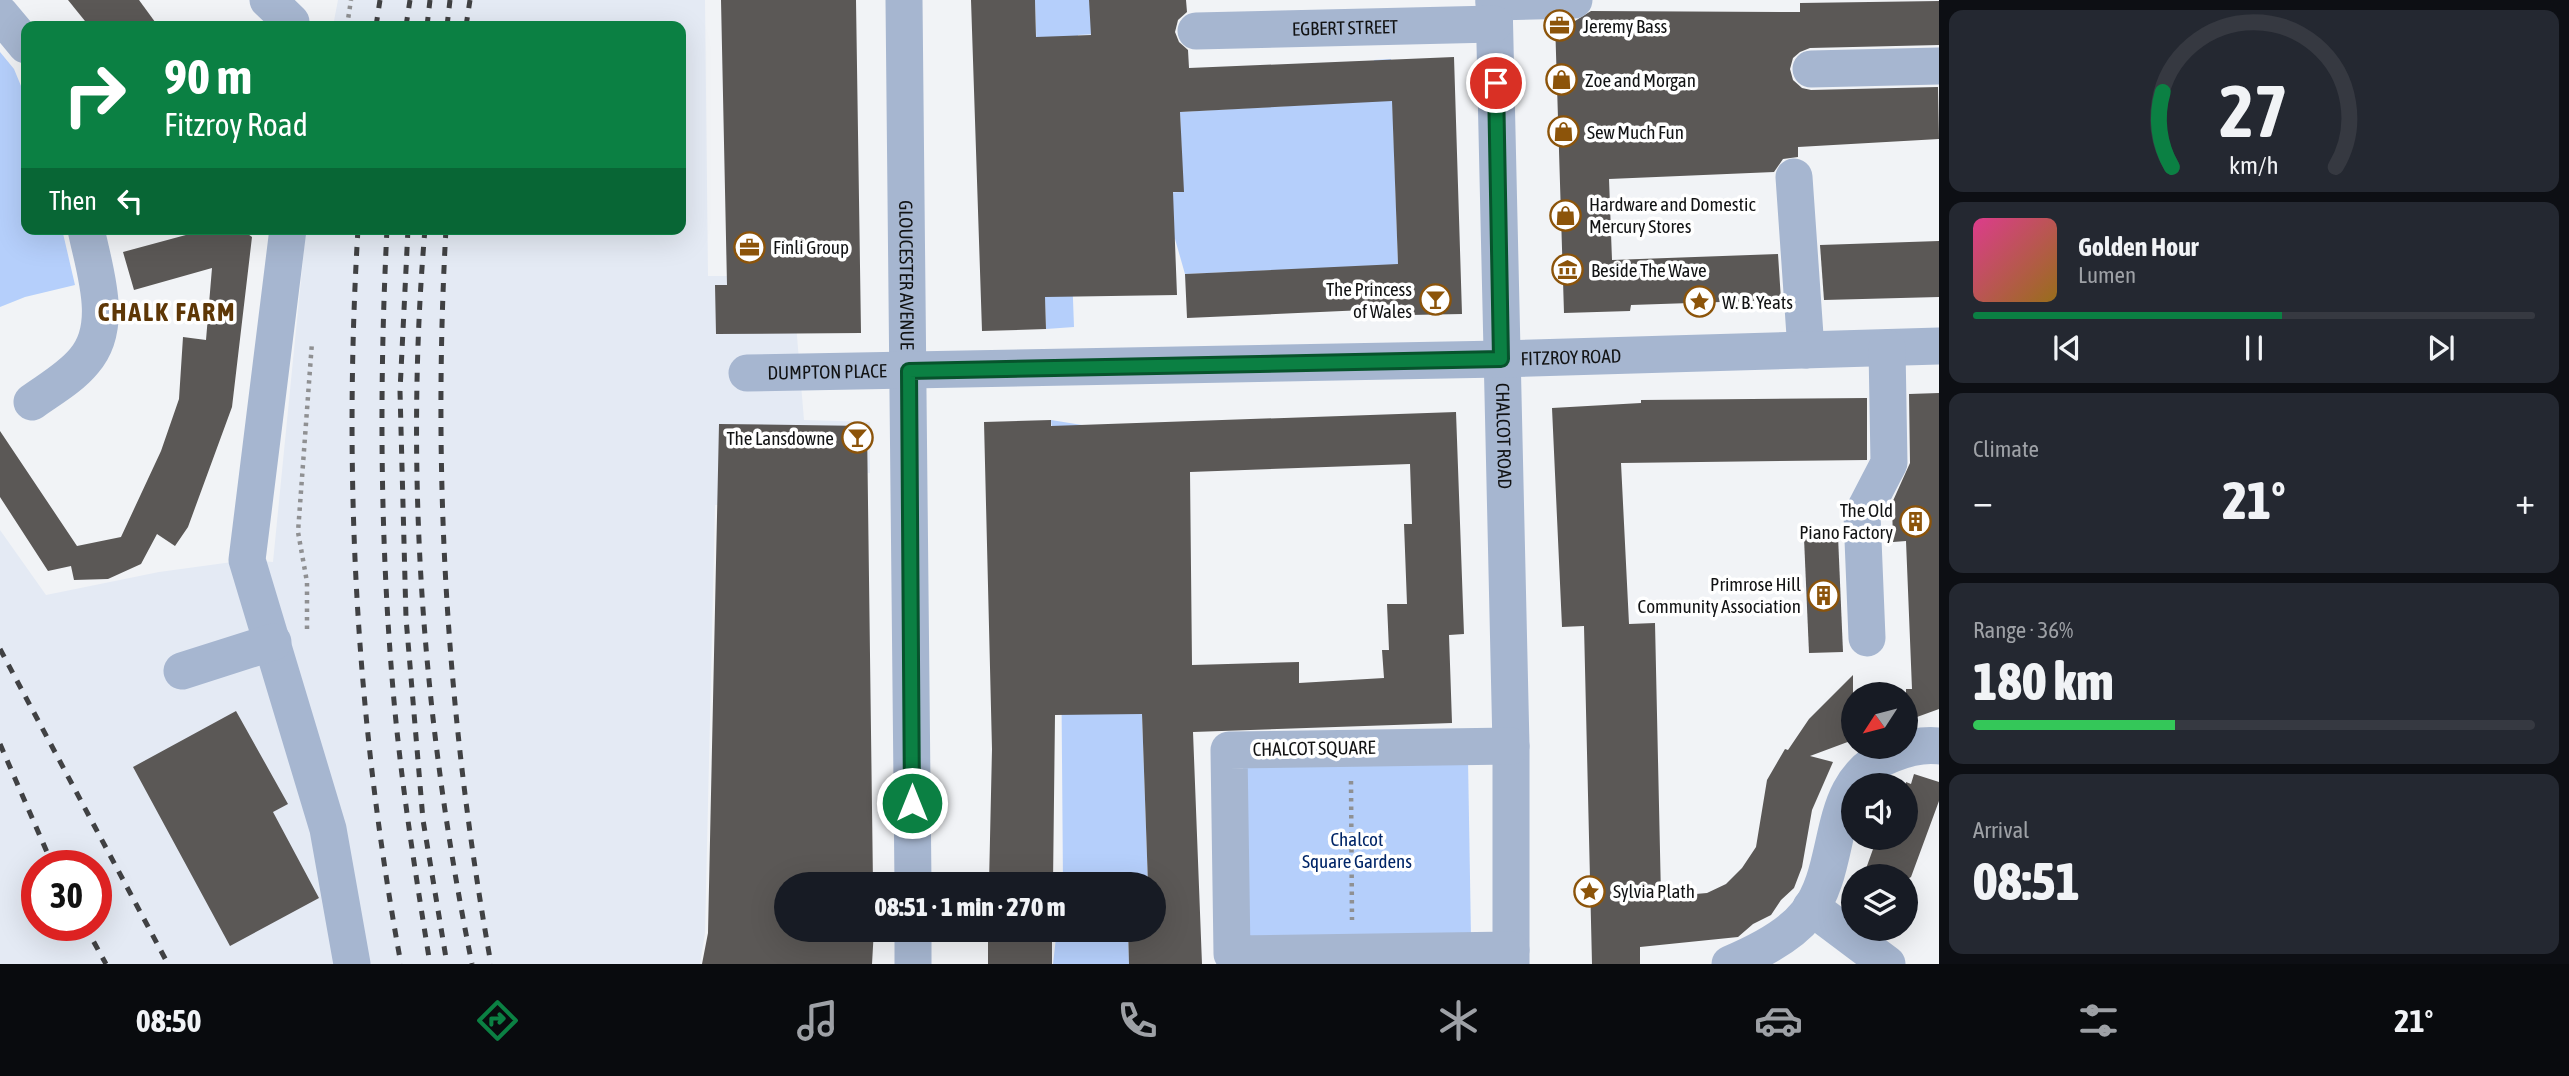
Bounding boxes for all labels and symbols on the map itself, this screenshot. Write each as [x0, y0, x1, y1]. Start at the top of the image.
office icon: Jeremy Bass [1543, 9, 1577, 43]
street label: EGBERT STREET [1292, 15, 1399, 40]
place label: Jeremy Bass [1583, 15, 1668, 37]
pin [1466, 53, 1526, 113]
shop icon: Zoe and Morgan [1545, 63, 1579, 97]
place label: Zoe and Morgan [1585, 69, 1696, 91]
shop icon: Sew Much Fun [1547, 115, 1581, 149]
place label: Sew Much Fun [1587, 121, 1684, 143]
place label: Hardware and Domestic Mercury Stores [1589, 193, 1756, 237]
shop icon: Hardware and Domestic Mercury Stores [1549, 198, 1583, 232]
street label: GLOUCESTER AVENUE [895, 200, 919, 350]
office icon: Finli Group [733, 230, 767, 264]
place label: Finli Group [773, 236, 849, 258]
museum icon: Beside The Wave [1551, 253, 1585, 287]
place label: Beside The Wave [1591, 259, 1707, 281]
place label: The Princess of Wales [1326, 278, 1412, 322]
bar icon: The Princess of Wales [1418, 283, 1452, 317]
place icon: W. B. Yeats [1682, 285, 1716, 319]
place label: W. B. Yeats [1722, 291, 1793, 313]
district label: CHALK FARM [97, 297, 237, 327]
street label: FITZROY ROAD [1520, 344, 1622, 369]
street label: DUMPTON PLACE [767, 359, 887, 384]
street label: CHALCOT ROAD [1492, 383, 1516, 489]
bar icon: The Lansdowne [840, 421, 874, 455]
place label: The Lansdowne [727, 427, 834, 449]
place label: The Old Piano Factory [1799, 499, 1893, 543]
building icon: The Old Piano Factory [1899, 504, 1933, 538]
place label: Primrose Hill Community Association [1638, 573, 1801, 617]
building icon: Primrose Hill Community Association [1807, 578, 1841, 612]
north arrow [1841, 682, 1918, 760]
street label: CHALCOT SQUARE [1252, 736, 1376, 760]
position arrow [875, 766, 949, 840]
park label: Chalcot Square Gardens [1302, 828, 1412, 872]
speed limit sign: 30 [21, 850, 112, 941]
place icon: Sylvia Plath [1573, 874, 1607, 908]
place label: Sylvia Plath [1613, 880, 1695, 902]

